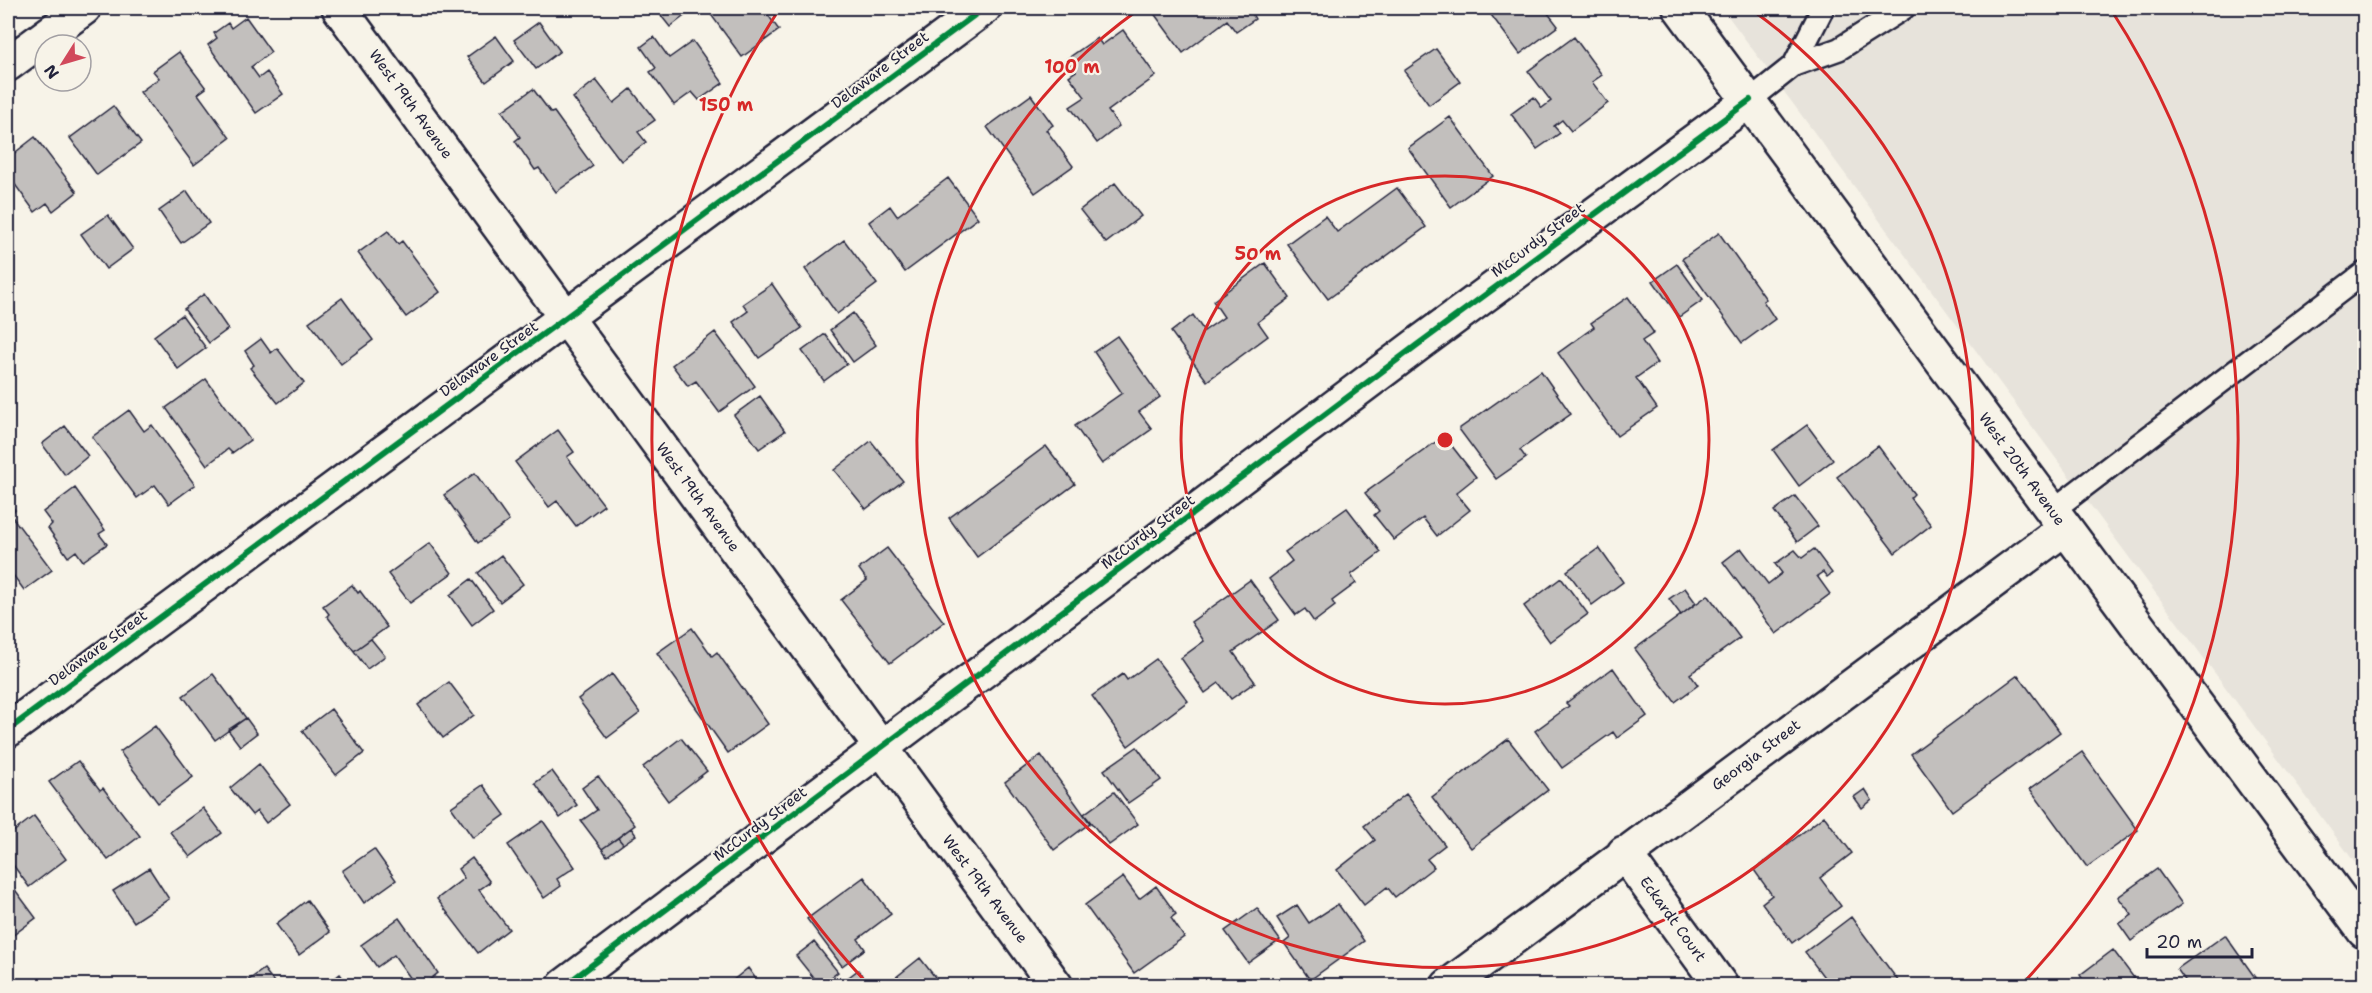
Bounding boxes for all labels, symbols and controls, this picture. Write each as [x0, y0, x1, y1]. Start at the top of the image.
street label: Delaware Street [827, 27, 933, 113]
north arrow [33, 33, 93, 93]
street label: West 19th Avenue [365, 45, 457, 163]
text: 100 m [1044, 55, 1100, 79]
text: N [39, 60, 64, 83]
text: 150 m [699, 93, 754, 117]
street label: McCurdy Street [1487, 198, 1589, 282]
text: 50 m [1235, 242, 1282, 266]
street label: Delaware Street [436, 316, 542, 402]
street label: West 20th Avenue [1974, 408, 2070, 530]
centre of rings [1435, 430, 1455, 450]
street label: West 19th Avenue [652, 438, 744, 556]
street label: McCurdy Street [1097, 490, 1199, 574]
street label: Delaware Street [45, 605, 151, 691]
street label: Georgia Street [1707, 715, 1805, 795]
street label: McCurdy Street [709, 782, 811, 866]
street label: West 19th Avenue [938, 831, 1032, 947]
street label: Eckardt Court [1635, 872, 1711, 966]
scale bar [2147, 921, 2252, 959]
text: 20 m [2156, 930, 2202, 954]

